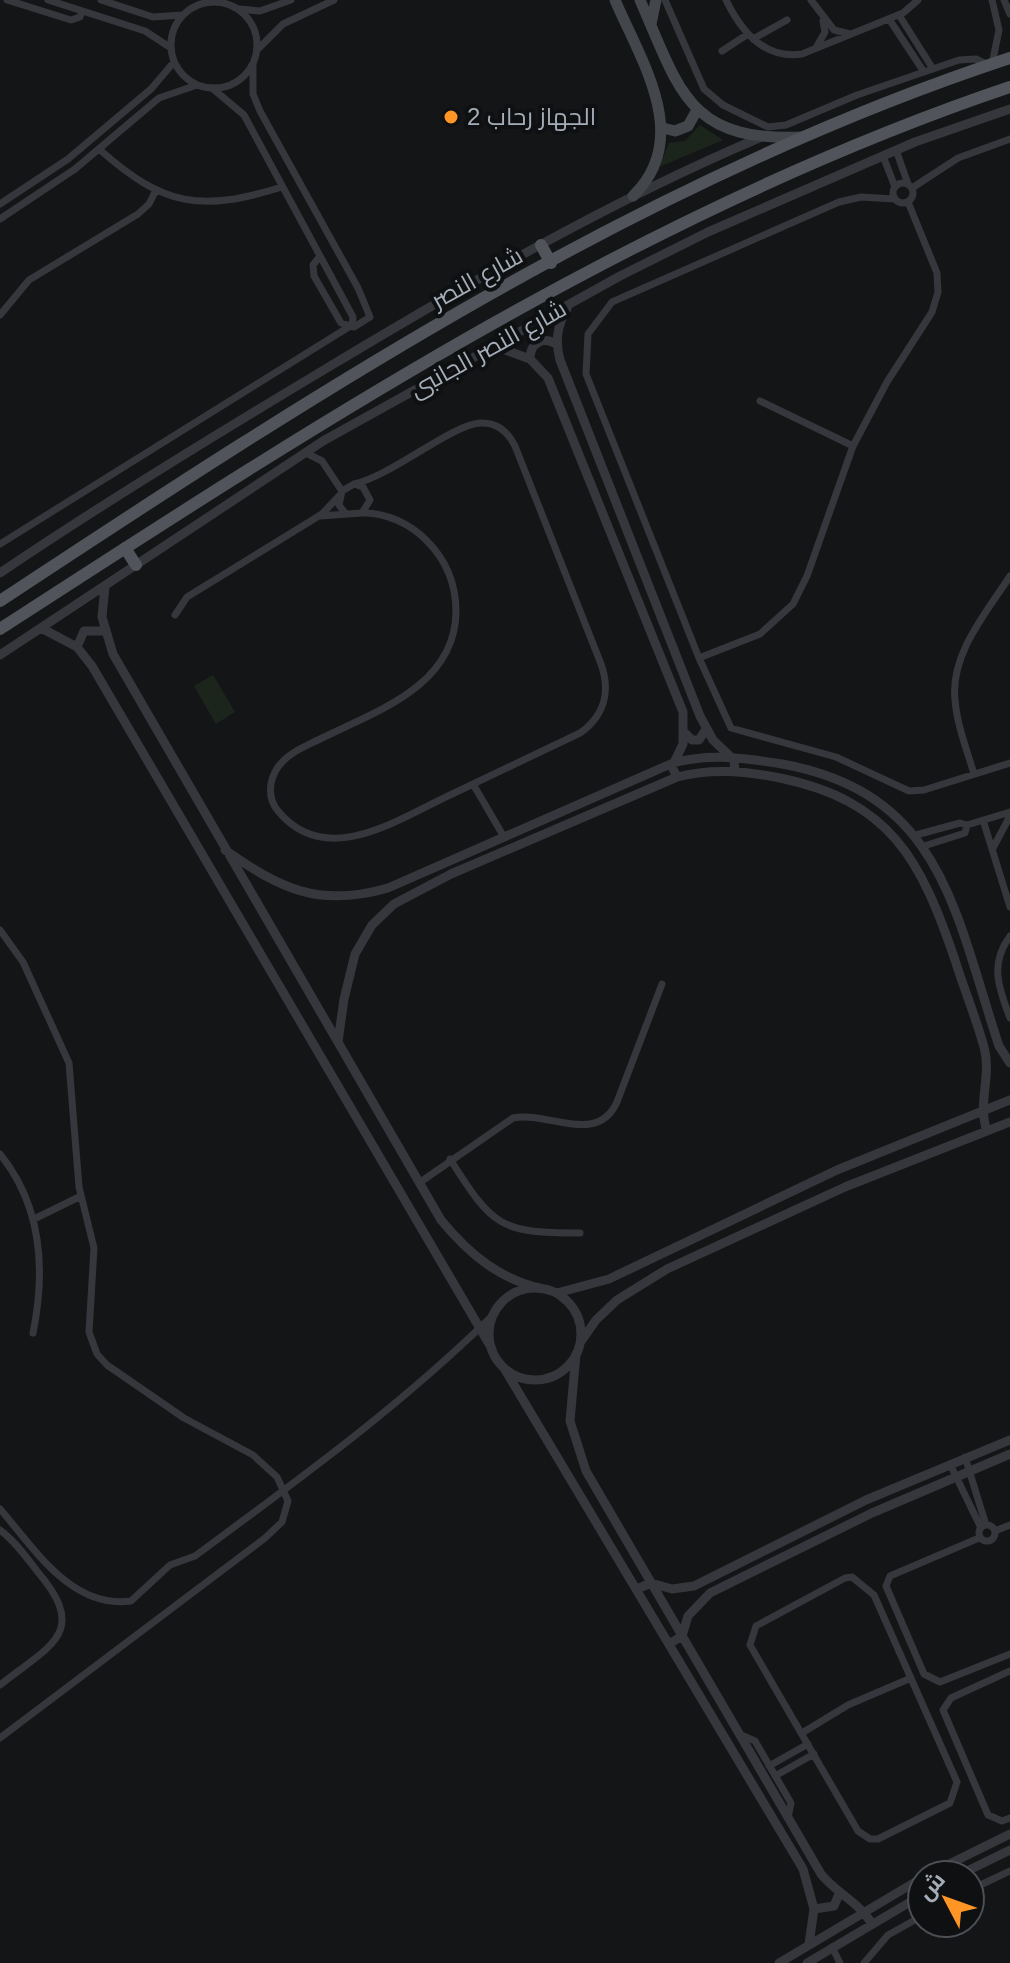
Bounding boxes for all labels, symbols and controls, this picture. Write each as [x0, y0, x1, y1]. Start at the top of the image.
place label: الجهاز رحاب 2 [467, 103, 596, 131]
marker: الجهاز رحاب 2 [442, 108, 460, 126]
street label: شارع النصر [425, 241, 529, 317]
street label: شارع النصر الجانبى [405, 294, 572, 405]
north arrow [906, 1859, 986, 1939]
text: ش [913, 1867, 951, 1906]

